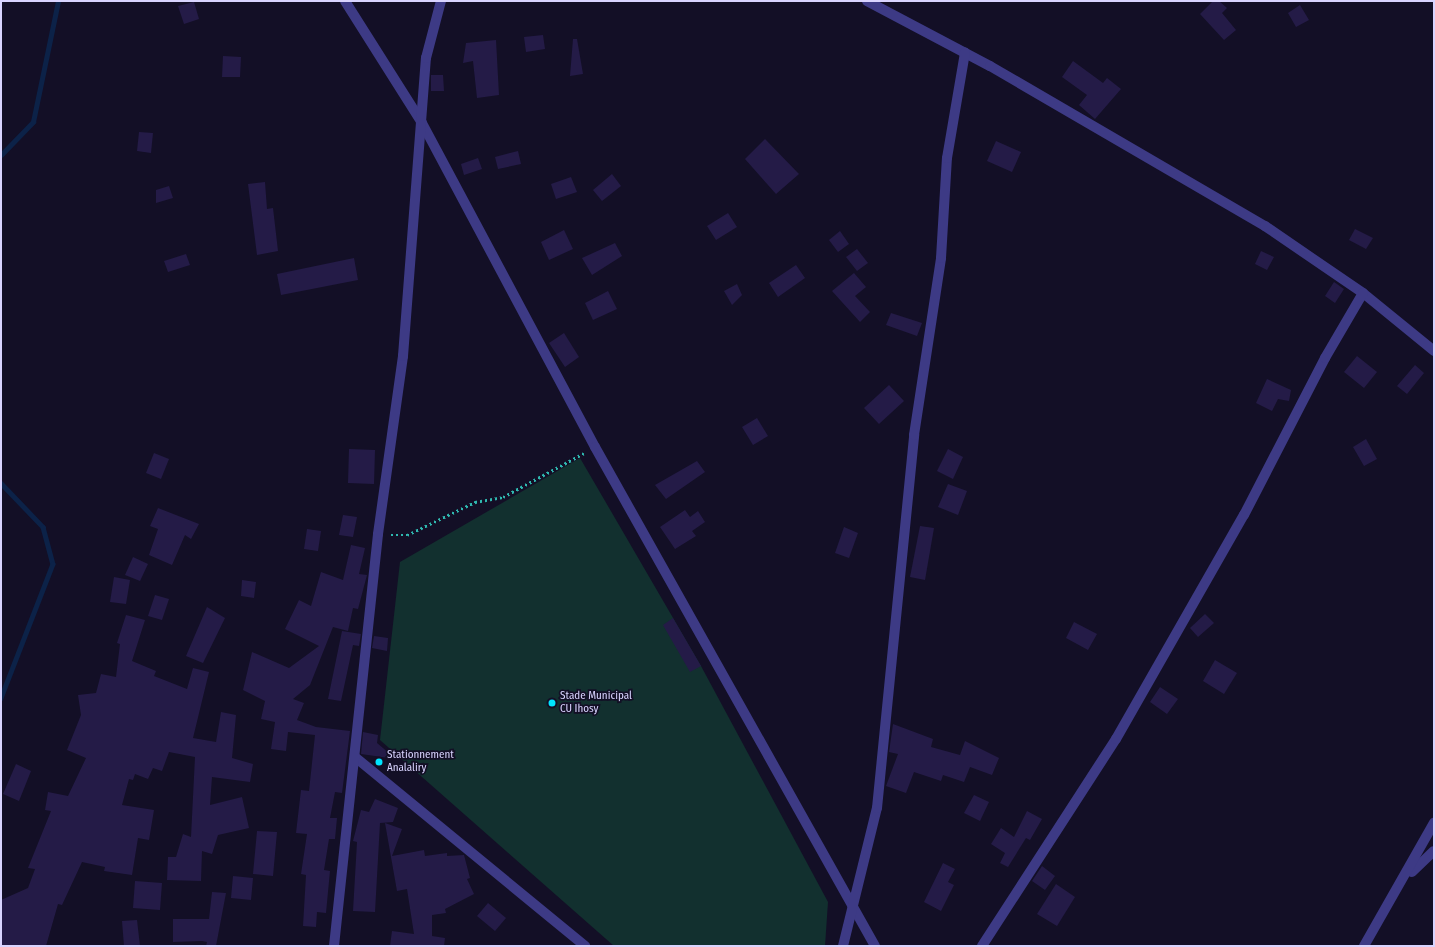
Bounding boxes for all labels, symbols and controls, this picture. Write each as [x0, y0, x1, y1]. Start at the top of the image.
place label: Stade Municipal CU Ihosy [560, 690, 632, 716]
marker: Stade Municipal CU Ihosy [547, 698, 557, 708]
place label: Stationnement Analaliry [387, 749, 454, 775]
marker: Stationnement Analaliry [374, 757, 384, 767]

